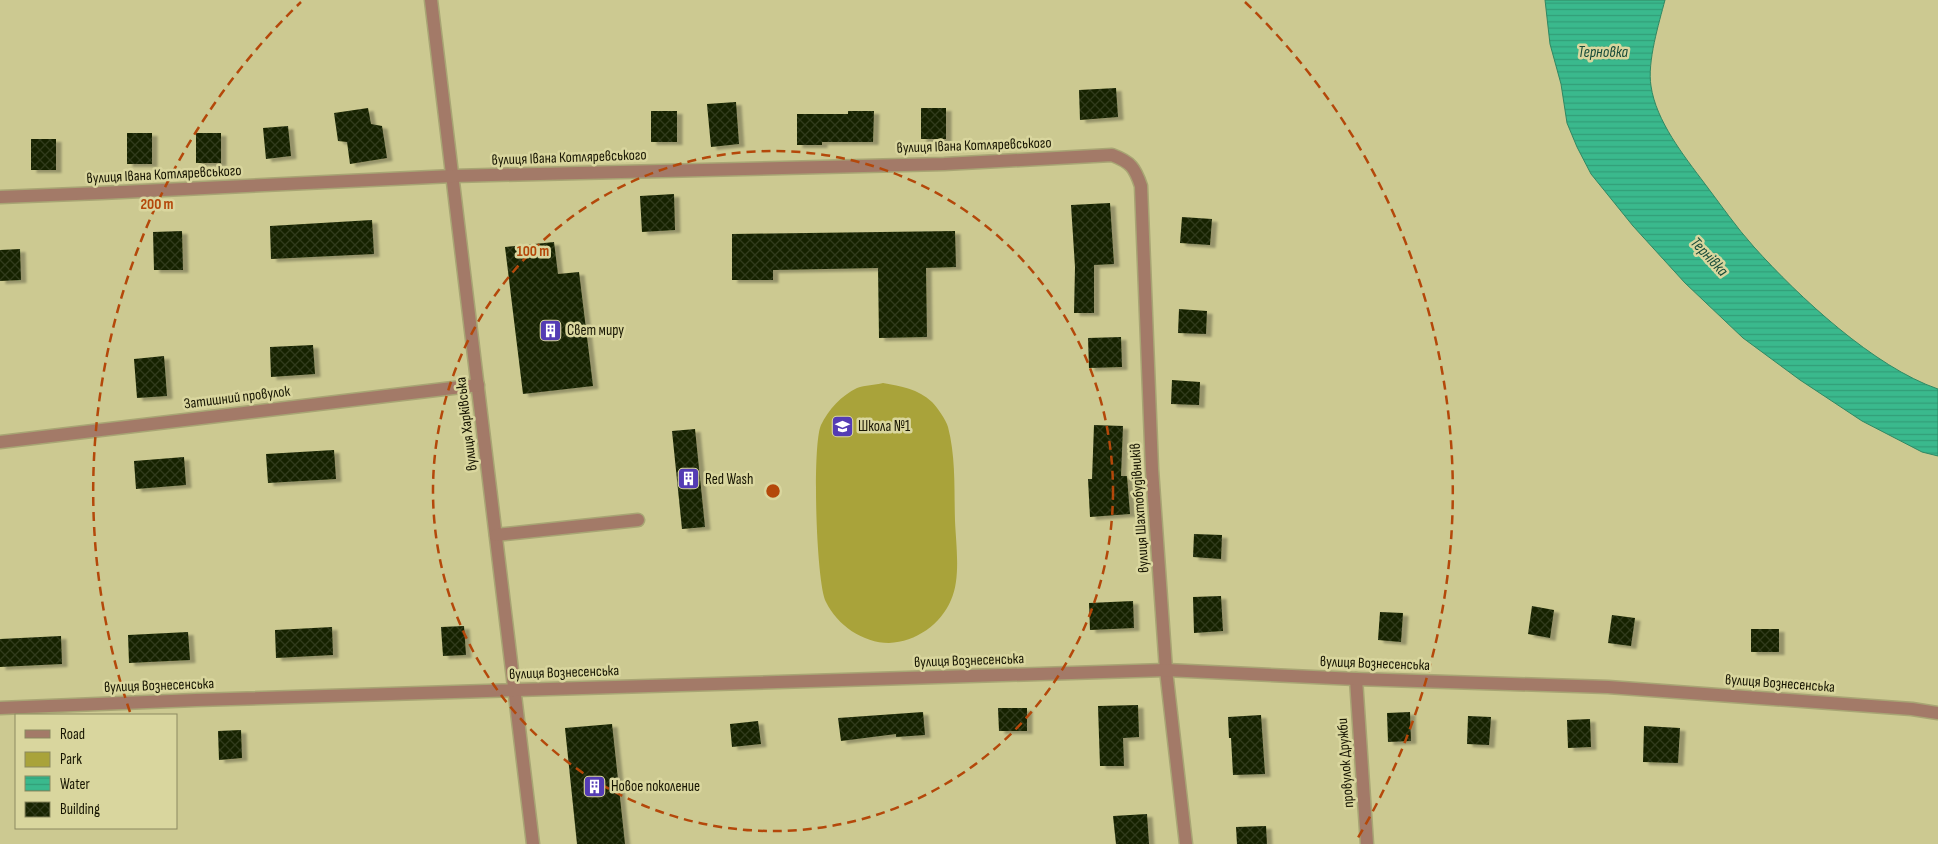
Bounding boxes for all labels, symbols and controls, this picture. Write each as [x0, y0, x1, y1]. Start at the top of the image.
water label: Терновка [1578, 43, 1628, 62]
street label: вулиця Івана Котляревського [896, 133, 1052, 158]
street label: вулиця Івана Котляревського [491, 145, 647, 170]
street label: вулиця Івана Котляревського [86, 161, 242, 188]
text: 200 m [140, 195, 174, 214]
water label: Тернівка [1686, 234, 1732, 281]
text: 100 m [517, 242, 549, 261]
building icon: Свет миру [539, 318, 563, 342]
place label: Свет миру [567, 321, 624, 340]
street label: вулиця Харківська [451, 376, 482, 472]
street label: Затишний провулок [183, 382, 292, 413]
school or university icon: Школа №1 [830, 414, 854, 438]
place label: Школа №1 [858, 417, 911, 436]
street label: вулиця Шахтобудівників [1125, 443, 1154, 573]
building icon: Red Wash [677, 467, 701, 491]
place label: Red Wash [705, 470, 753, 489]
centre of rings [764, 482, 782, 500]
street label: вулиця Вознесенська [914, 649, 1025, 672]
street label: вулиця Вознесенська [1320, 652, 1431, 675]
street label: вулиця Вознесенська [509, 661, 620, 684]
street label: вулиця Вознесенська [1724, 670, 1836, 697]
street label: вулиця Вознесенська [104, 674, 215, 697]
legend [15, 714, 178, 829]
street label: провулок Дружби [1333, 717, 1358, 809]
text: Road [60, 725, 85, 744]
text: Park [60, 750, 82, 769]
building icon: Новое поколение [583, 774, 607, 798]
text: Water [60, 775, 91, 794]
place label: Новое поколение [611, 777, 700, 796]
text: Building [60, 800, 100, 819]

